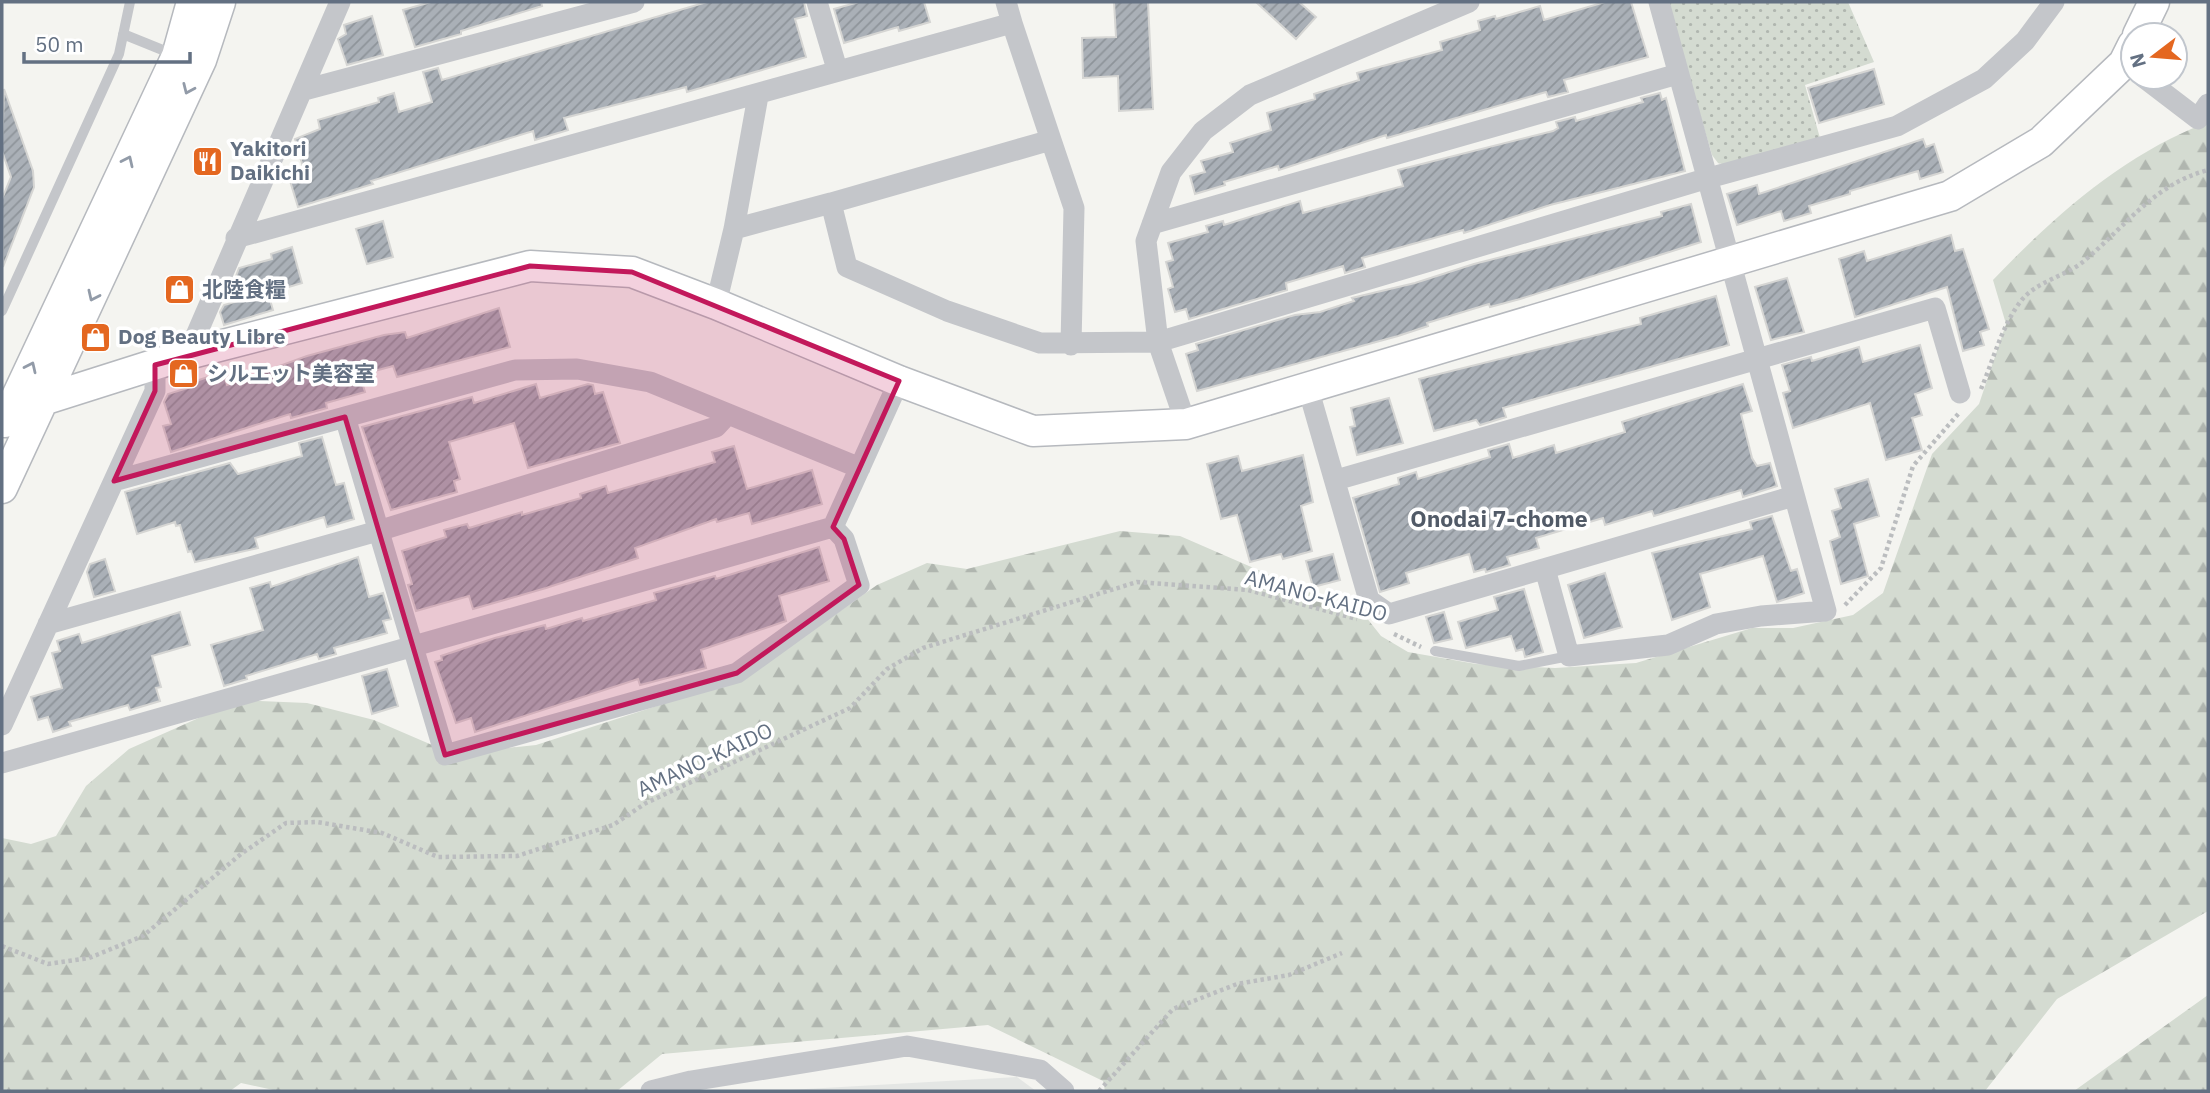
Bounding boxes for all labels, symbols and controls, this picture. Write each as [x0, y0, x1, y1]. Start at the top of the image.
scale bar [24, 21, 191, 65]
north arrow [2119, 21, 2189, 91]
text: 50 m [35, 30, 84, 58]
text: N [2124, 51, 2151, 71]
one-way arrow [182, 82, 196, 94]
place label: Yakitori Daikichi [230, 134, 310, 186]
restaurant icon: Yakitori Daikichi [190, 144, 224, 178]
one-way arrow [119, 156, 133, 168]
shop icon: 北陸食糧 [162, 273, 196, 307]
place label: 北陸食糧 [202, 275, 286, 303]
one-way arrow [87, 288, 101, 301]
shop icon: Dog Beauty Libre [78, 320, 112, 354]
place label: Dog Beauty Libre [118, 322, 286, 350]
shop icon: シルエット美容室 [167, 357, 201, 391]
place label: シルエット美容室 [207, 359, 375, 387]
one-way arrow [23, 362, 37, 374]
district label: Onodai 7-chome [1410, 503, 1588, 533]
street label: AMANO-KAIDO [1242, 563, 1391, 628]
street label: AMANO-KAIDO [632, 715, 777, 803]

